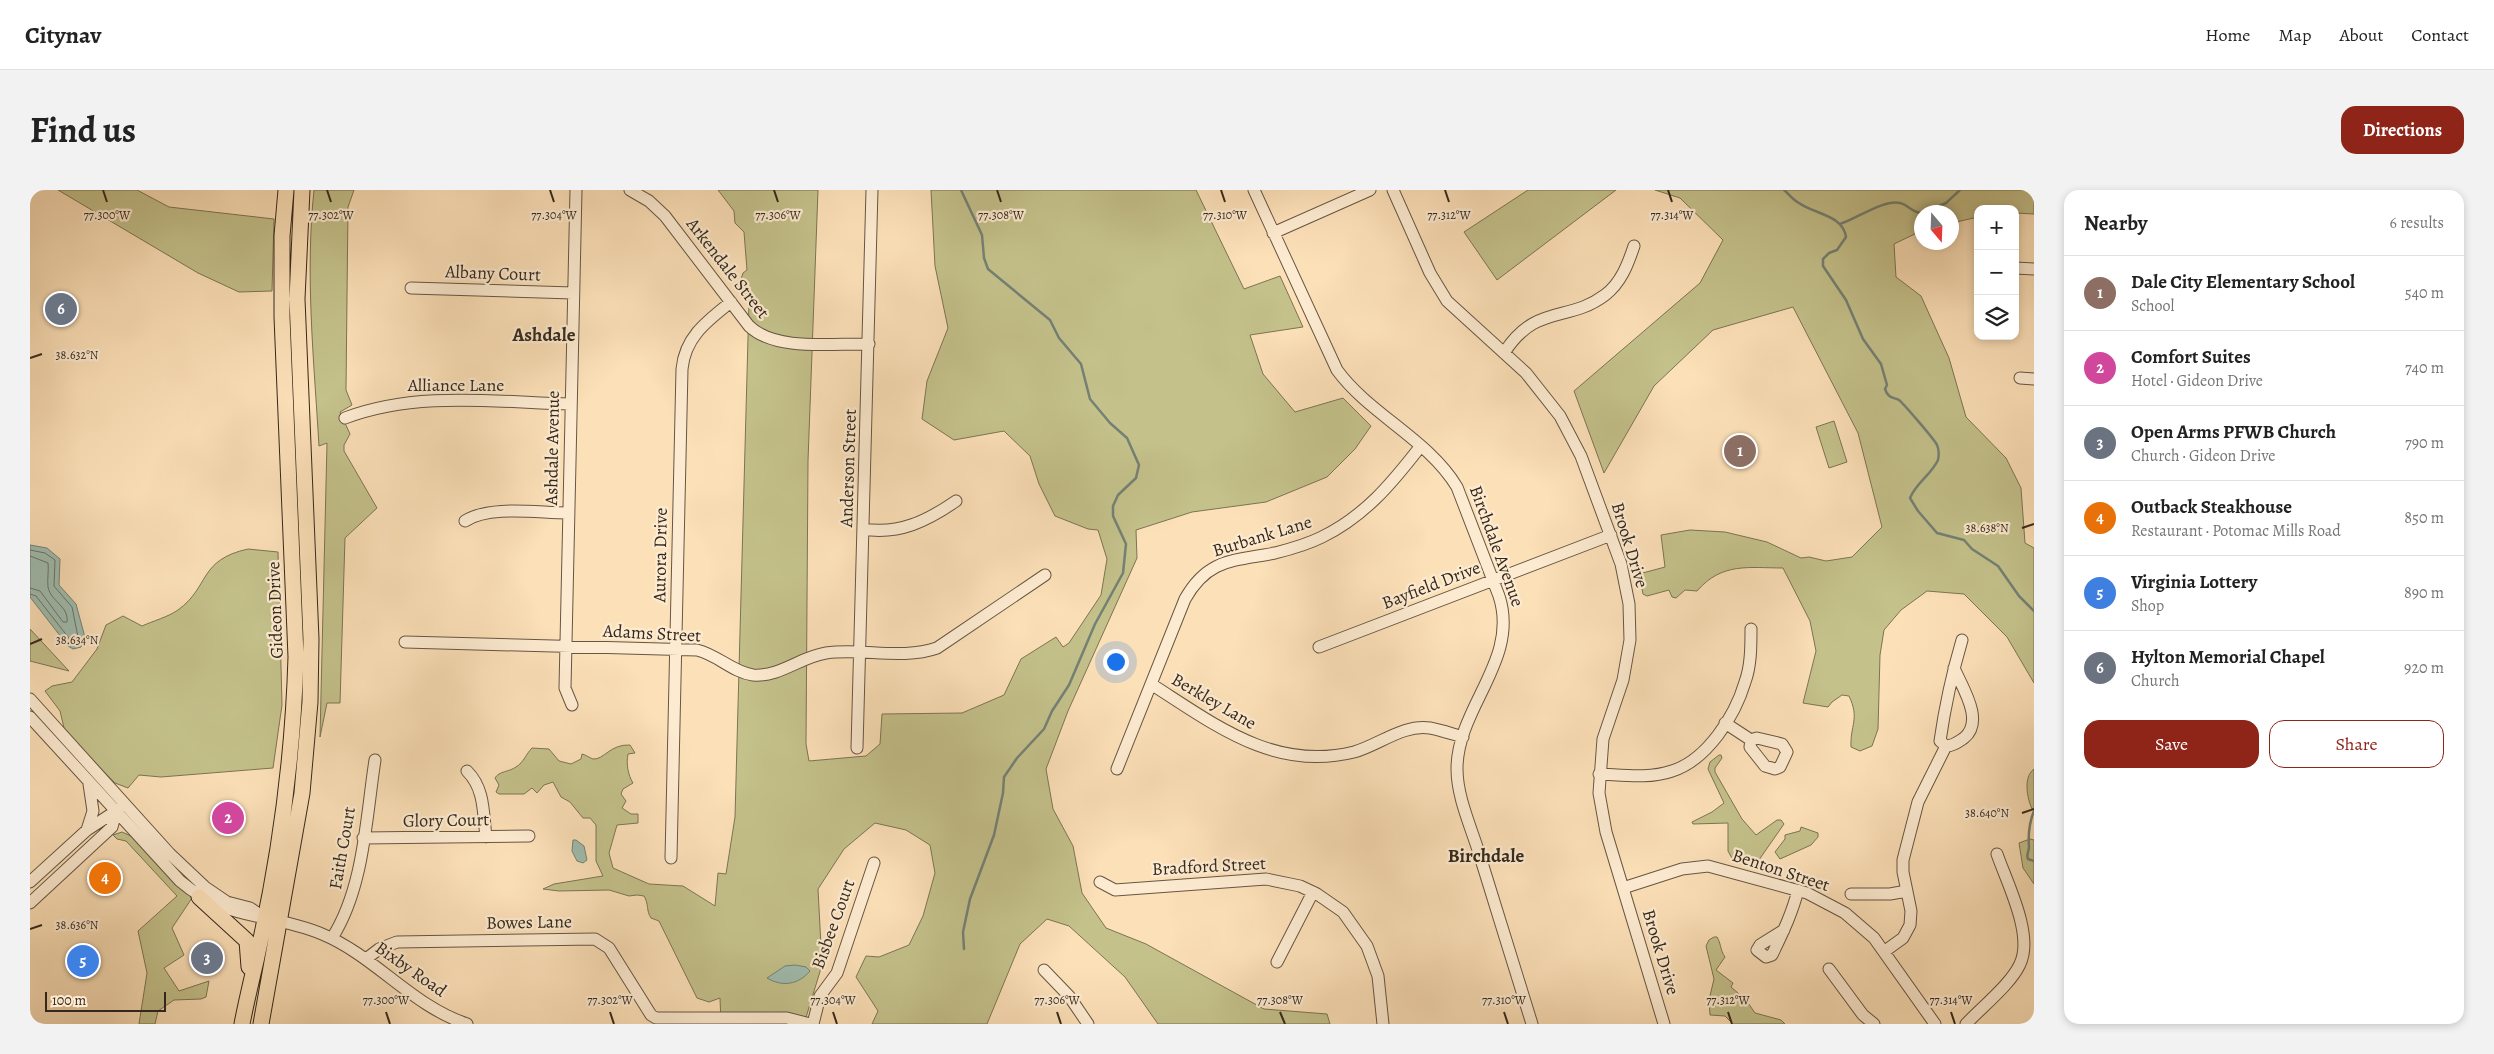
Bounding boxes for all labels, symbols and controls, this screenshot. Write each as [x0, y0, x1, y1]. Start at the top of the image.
text: Citynav [25, 19, 101, 51]
text: Home [2205, 23, 2250, 47]
text: Map [2278, 23, 2311, 47]
text: About [2339, 23, 2383, 47]
text: Contact [2411, 23, 2469, 47]
text: Find us [30, 106, 136, 154]
button: Directions [2341, 106, 2464, 154]
north arrow [1914, 205, 1959, 250]
map controls [1974, 205, 2019, 340]
button: + [1974, 205, 2019, 250]
text: 77.300°W [84, 207, 131, 223]
text: 77.302°W [308, 207, 355, 223]
text: 77.304°W [531, 207, 578, 223]
text: 77.306°W [755, 207, 802, 223]
text: 77.308°W [978, 207, 1025, 223]
text: 77.310°W [1203, 207, 1248, 223]
text: 77.312°W [1427, 207, 1471, 223]
text: 77.314°W [1650, 207, 1694, 223]
text: Nearby [2084, 209, 2147, 237]
street label: Arkendale Street [680, 212, 775, 323]
text: 6 results [2390, 212, 2444, 234]
button: − [1974, 250, 2019, 295]
street label: Albany Court [444, 259, 541, 287]
text: Dale City Elementary School [2131, 269, 2355, 295]
text: 1 [2097, 282, 2103, 304]
text: 540 m [2405, 282, 2444, 304]
pin: 6 [45, 290, 77, 328]
button: layers [1974, 295, 2019, 340]
text: School [2131, 295, 2174, 317]
district label: Ashdale [511, 322, 576, 348]
text: Comfort Suites [2131, 344, 2251, 370]
text: 38.632°N [56, 347, 99, 363]
text: 2 [2096, 357, 2104, 379]
text: 740 m [2405, 357, 2444, 379]
text: Hotel · Gideon Drive [2131, 370, 2263, 392]
street label: Alliance Lane [407, 373, 504, 397]
street label: Ashdale Avenue [539, 390, 565, 507]
street label: Anderson Street [834, 408, 862, 529]
text: Open Arms PFWB Church [2131, 419, 2336, 445]
pin: 1 [1724, 432, 1756, 470]
text: 3 [2097, 432, 2103, 454]
text: 790 m [2405, 432, 2444, 454]
text: Church · Gideon Drive [2131, 445, 2275, 467]
street label: Birchdale Avenue [1464, 482, 1530, 610]
text: Outback Steakhouse [2131, 494, 2292, 520]
street label: Brook Drive [1606, 499, 1654, 591]
street label: Aurora Drive [647, 507, 673, 604]
text: 4 [2096, 507, 2104, 529]
text: 850 m [2404, 507, 2444, 529]
street label: Burbank Lane [1209, 510, 1315, 562]
text: 38.638°N [1965, 520, 2009, 536]
text: Restaurant · Potomac Mills Road [2131, 520, 2341, 542]
street label: Bayfield Drive [1378, 555, 1484, 615]
street label: Gideon Drive [261, 561, 289, 659]
text: Virginia Lottery [2131, 569, 2257, 595]
text: 5 [2097, 582, 2103, 604]
text: 890 m [2404, 582, 2444, 604]
text: Shop [2131, 595, 2164, 617]
street label: Adams Street [601, 618, 702, 648]
text: 38.634°N [56, 632, 99, 648]
text: Hylton Memorial Chapel [2131, 644, 2325, 670]
your location [1103, 649, 1129, 675]
text: 6 [2096, 657, 2104, 679]
text: 920 m [2404, 657, 2444, 679]
street label: Berkley Lane [1167, 667, 1261, 735]
text: Church [2131, 670, 2180, 692]
button: Save [2084, 720, 2259, 768]
button: Share [2269, 720, 2444, 768]
pin: 2 [212, 799, 244, 837]
street label: Faith Court [323, 805, 361, 891]
text: 38.640°N [1965, 805, 2009, 821]
street label: Glory Court [403, 807, 489, 833]
district label: Birchdale [1448, 843, 1524, 869]
street label: Benton Street [1729, 843, 1833, 897]
street label: Bradford Street [1151, 851, 1267, 881]
pin: 4 [89, 859, 121, 897]
street label: Bisbee Court [806, 876, 860, 972]
street label: Brook Drive [1637, 906, 1685, 998]
street label: Bowes Lane [486, 909, 572, 935]
text: 38.636°N [56, 917, 99, 933]
street label: Bixby Road [370, 936, 452, 1003]
pin: 3 [191, 939, 223, 977]
pin: 5 [67, 942, 99, 980]
scale bar [45, 989, 166, 1012]
text: 100 m [52, 991, 86, 1010]
text: 77.300°W [363, 992, 410, 1008]
text: 77.302°W [587, 992, 634, 1008]
text: 77.304°W [810, 992, 857, 1008]
text: 77.306°W [1034, 992, 1081, 1008]
text: 77.308°W [1257, 992, 1304, 1008]
text: 77.310°W [1482, 992, 1527, 1008]
text: 77.312°W [1706, 992, 1750, 1008]
text: 77.314°W [1929, 992, 1973, 1008]

